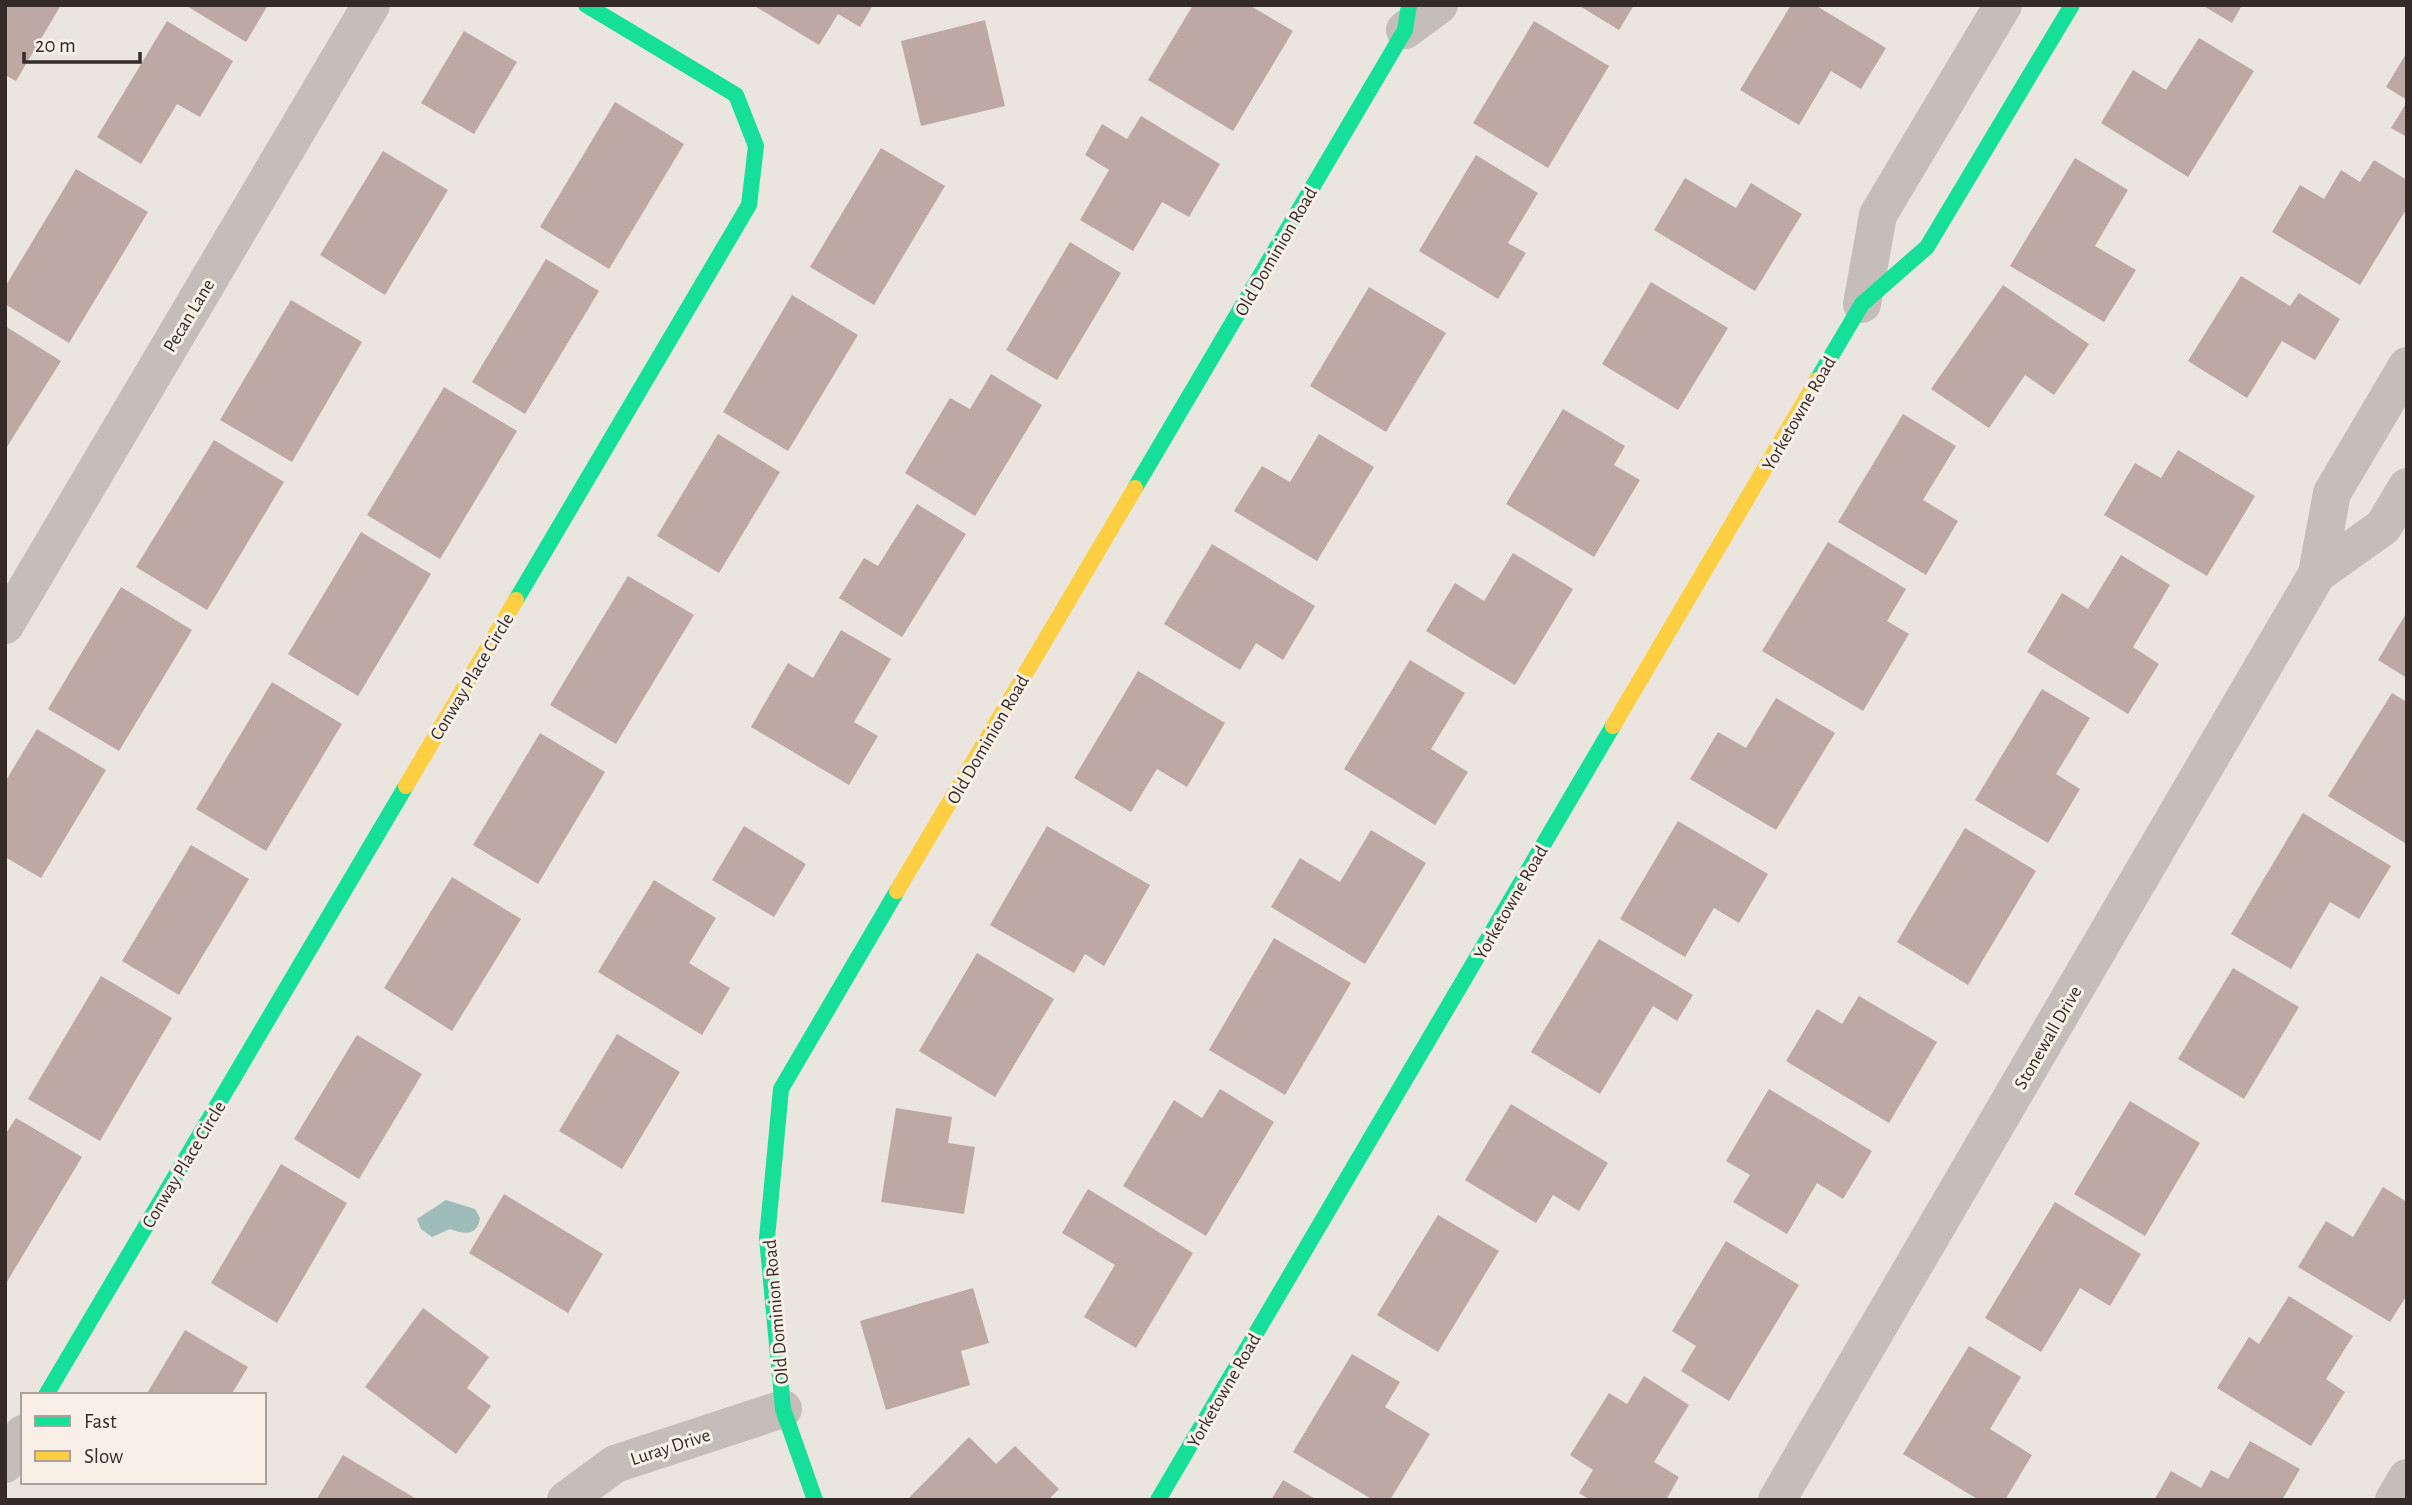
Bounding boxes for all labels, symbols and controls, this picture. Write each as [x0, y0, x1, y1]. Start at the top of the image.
scale bar [24, 21, 140, 65]
text: 20 m [35, 35, 76, 56]
street label: Old Dominion Road [1232, 184, 1321, 319]
street label: Pecan Lane [160, 276, 218, 356]
street label: Yorketowne Road [1759, 353, 1840, 474]
street label: Conway Place Circle [427, 610, 518, 744]
street label: Old Dominion Road [944, 672, 1033, 807]
street label: Yorketowne Road [1471, 842, 1552, 963]
street label: Stonewall Drive [2011, 983, 2085, 1093]
street label: Conway Place Circle [139, 1098, 230, 1232]
street label: Old Dominion Road [761, 1239, 792, 1385]
street label: Yorketowne Road [1184, 1330, 1265, 1451]
legend [21, 1393, 266, 1484]
text: Fast [84, 1411, 117, 1432]
street label: Luray Drive [628, 1426, 713, 1469]
text: Slow [84, 1446, 123, 1467]

